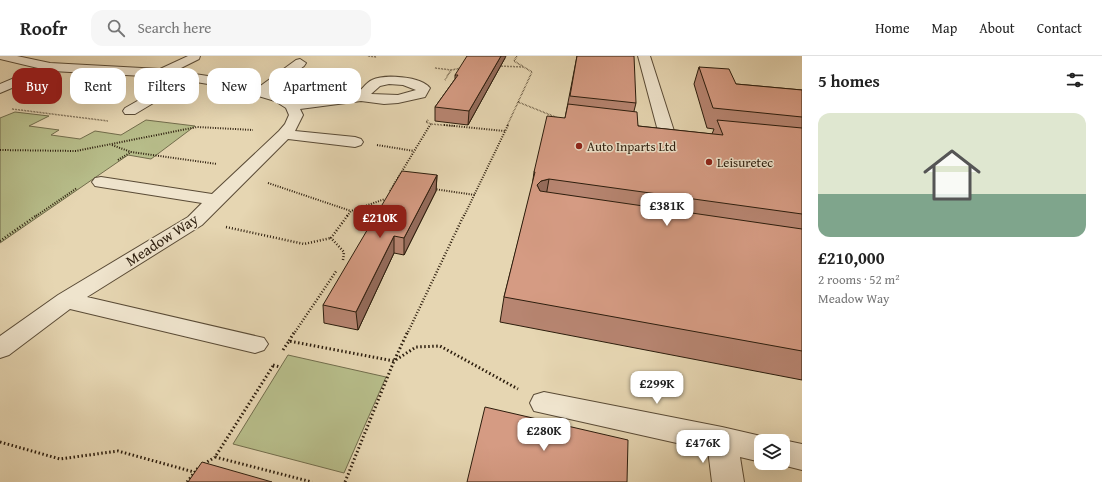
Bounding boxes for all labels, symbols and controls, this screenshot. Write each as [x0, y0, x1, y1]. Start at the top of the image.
search box [91, 10, 371, 46]
text: Roofr [20, 14, 67, 42]
icon: search [105, 17, 127, 39]
text: Search here [137, 17, 211, 38]
text: Home [875, 18, 910, 38]
text: Map [932, 18, 957, 38]
text: About [979, 18, 1015, 38]
text: Contact [1037, 18, 1082, 38]
chip: Buy [12, 68, 62, 104]
chip: Rent [70, 68, 126, 104]
chip: Filters [134, 68, 199, 104]
chip: New [207, 68, 261, 104]
chip: Apartment [269, 68, 361, 104]
text: 5 homes [818, 68, 880, 93]
icon: filters [1064, 69, 1086, 91]
place label: Auto Inparts Ltd [587, 137, 676, 156]
icon: home [916, 139, 988, 211]
marker: Auto Inparts Ltd [574, 141, 584, 151]
place label: Leisuretec [717, 153, 773, 172]
marker: Leisuretec [704, 157, 714, 167]
pin: £381K [639, 193, 695, 227]
text: £381K [649, 196, 685, 215]
pin: £210K [352, 205, 408, 239]
street label: Meadow Way [121, 208, 202, 271]
text: £210K [362, 208, 398, 227]
text: £210,000 [818, 245, 884, 270]
text: 2 rooms · 52 m² [818, 270, 900, 289]
text: Meadow Way [818, 289, 890, 308]
pin: £299K [629, 371, 685, 405]
text: £299K [639, 374, 675, 393]
pin: £280K [516, 418, 572, 452]
text: £280K [526, 421, 562, 440]
pin: £476K [675, 430, 731, 464]
text: £476K [685, 433, 721, 452]
map controls [754, 434, 790, 470]
button: layers [754, 434, 790, 470]

